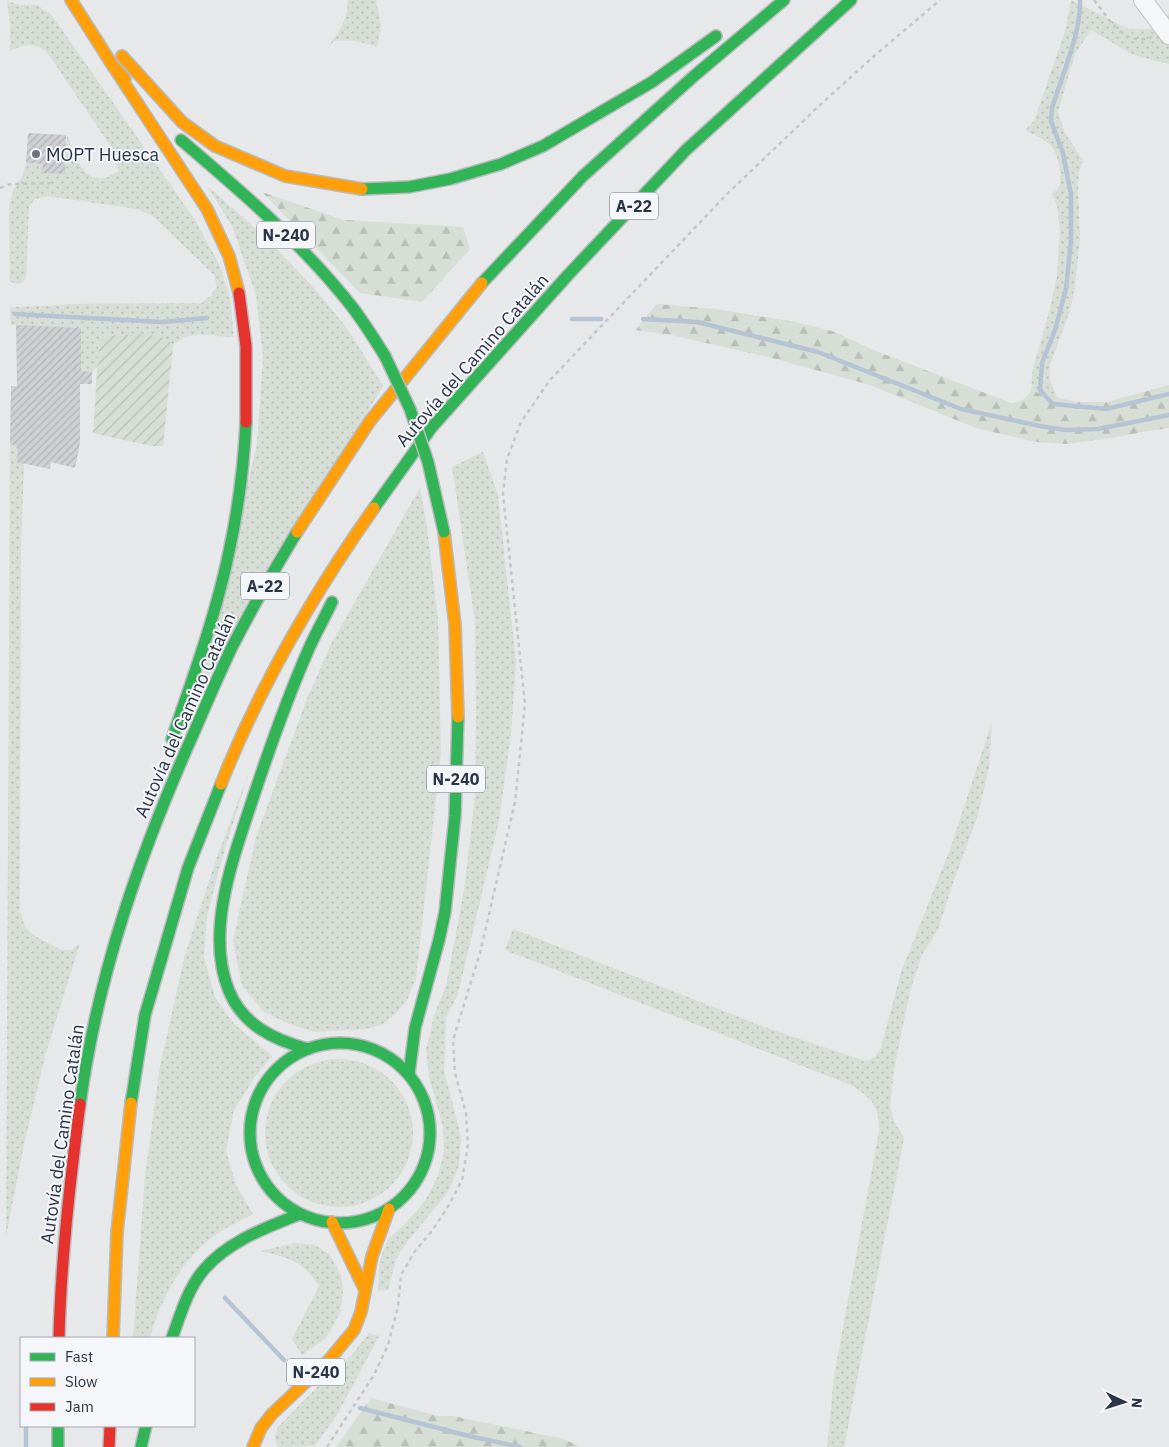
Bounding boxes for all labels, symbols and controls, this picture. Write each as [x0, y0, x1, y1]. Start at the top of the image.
place label: MOPT Huesca [46, 143, 159, 166]
marker: MOPT Huesca [30, 148, 42, 160]
road number: A-22 [610, 192, 658, 220]
road number: N-240 [257, 222, 315, 248]
street label: Autovía del Camino Catalán [391, 269, 553, 451]
road number: A-22 [241, 572, 289, 600]
street label: Autovía del Camino Catalán [129, 609, 241, 821]
road number: N-240 [427, 766, 485, 792]
street label: Autovía del Camino Catalán [35, 1023, 89, 1245]
legend [20, 1337, 195, 1427]
text: Fast [65, 1347, 93, 1366]
road number: N-240 [287, 1358, 345, 1385]
text: Slow [65, 1372, 98, 1391]
north arrow [1099, 1377, 1149, 1427]
text: Jam [65, 1397, 94, 1416]
text: N [1128, 1397, 1146, 1409]

